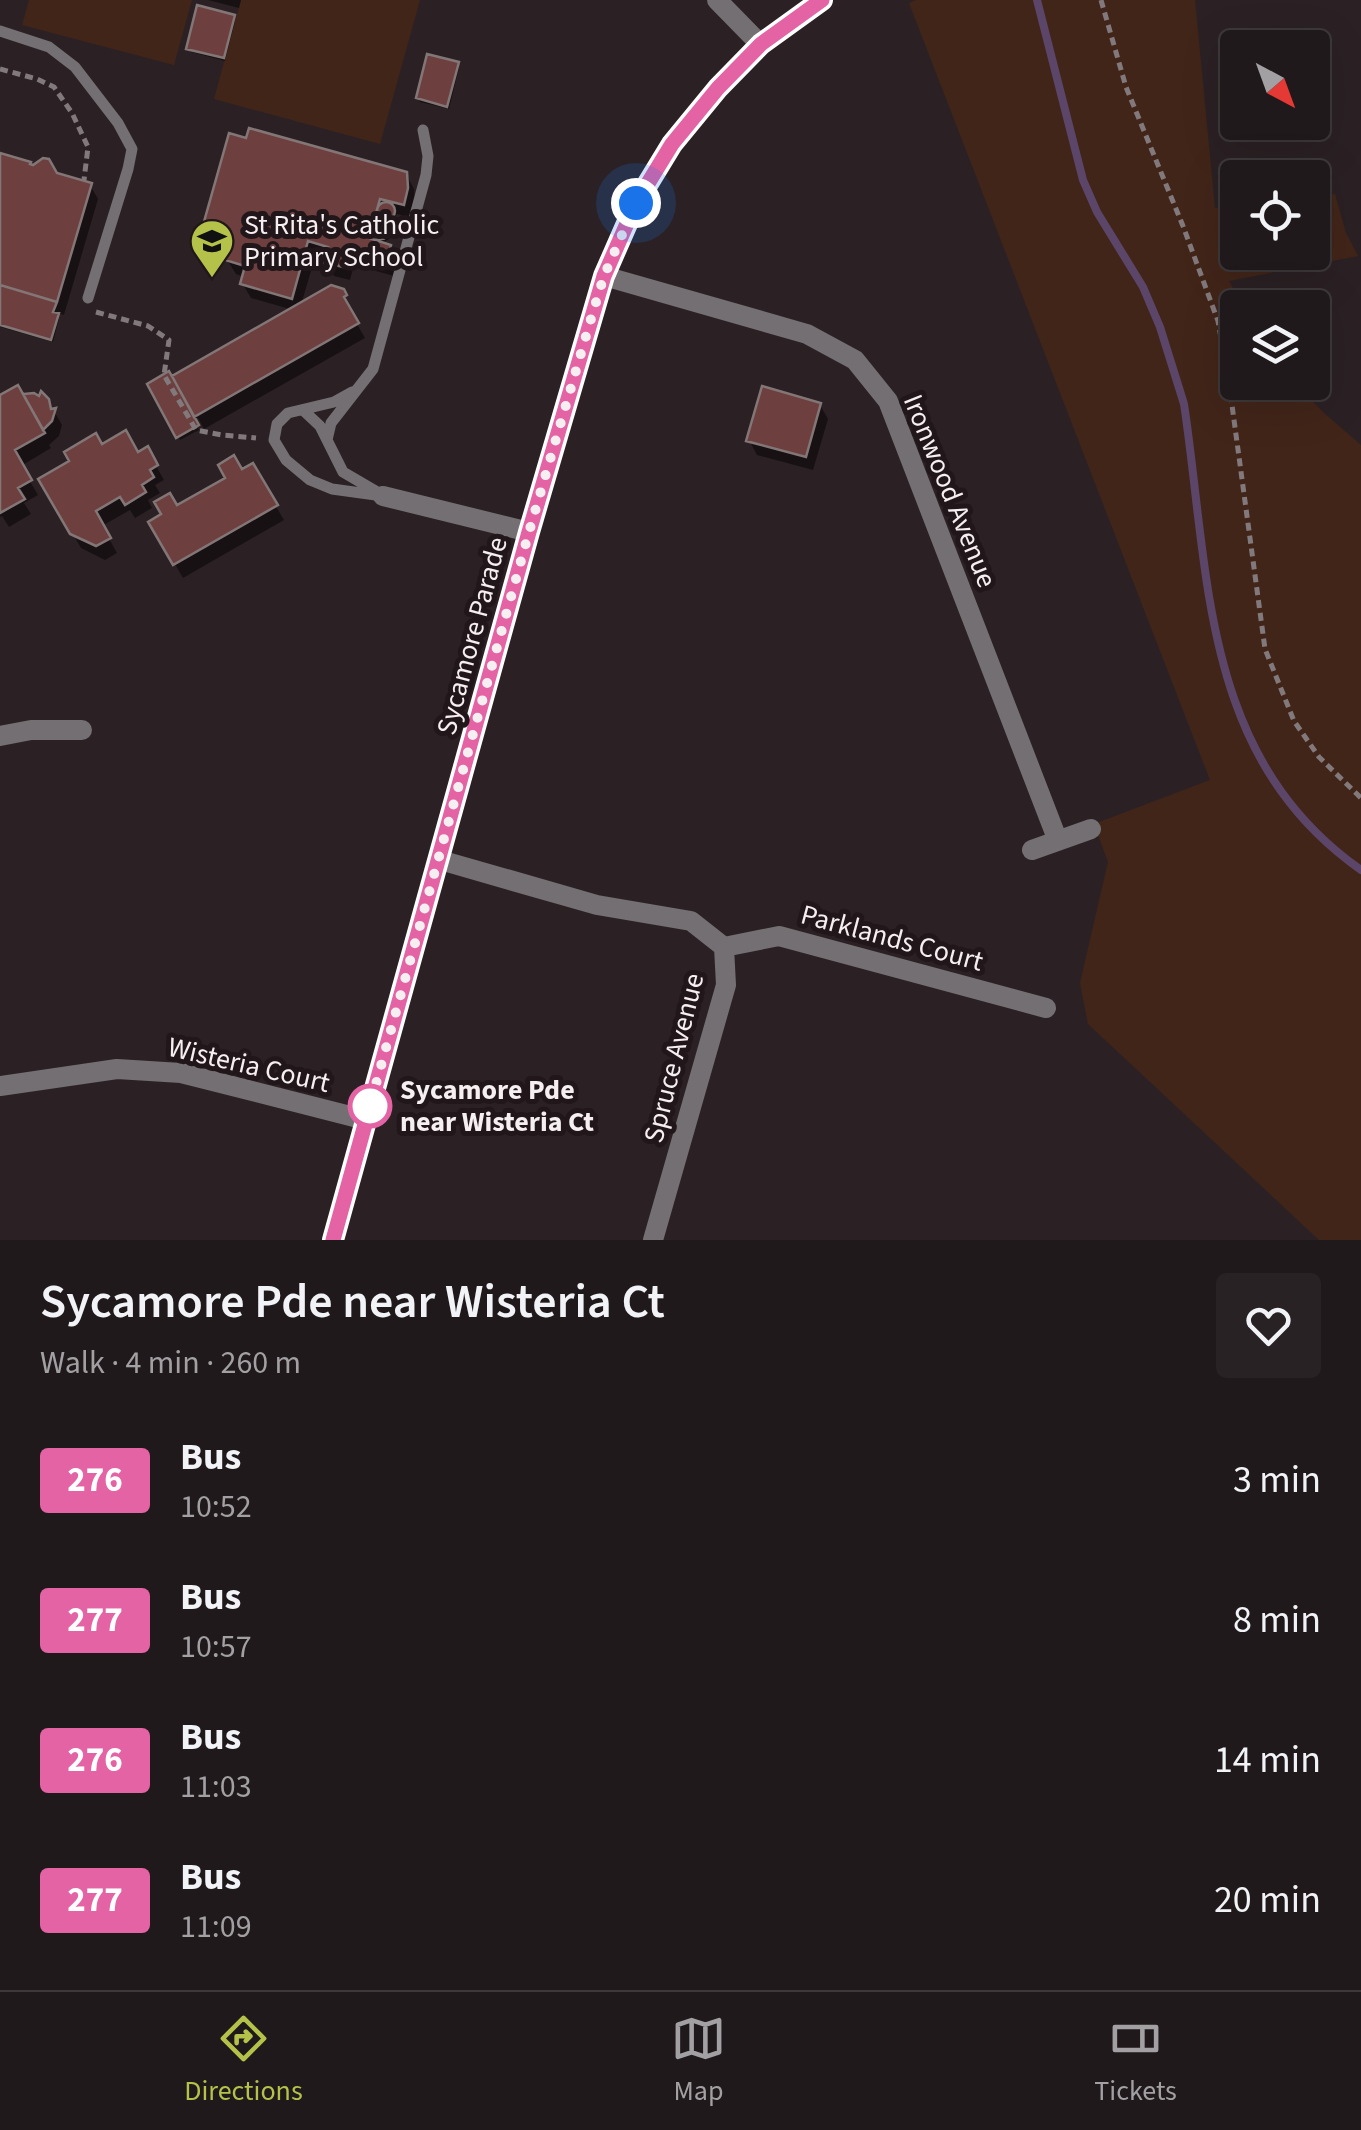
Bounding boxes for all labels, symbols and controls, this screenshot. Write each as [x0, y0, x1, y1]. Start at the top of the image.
north arrow [1220, 30, 1330, 140]
map controls [1220, 30, 1330, 400]
button: locate [1220, 160, 1330, 270]
your location [611, 178, 661, 228]
place label: St Rita's Catholic Primary School [244, 205, 440, 277]
school or university icon: St Rita's Catholic Primary School [189, 218, 235, 279]
button: layers [1220, 290, 1330, 400]
street label: Ironwood Avenue [893, 388, 1007, 594]
street label: Sycamore Parade [426, 533, 518, 739]
street label: Parklands Court [796, 894, 988, 982]
street label: Spruce Avenue [634, 969, 714, 1147]
street label: Wisteria Court [164, 1027, 334, 1103]
place label: Sycamore Pde near Wisteria Ct [400, 1070, 594, 1142]
marker: Sycamore Pde near Wisteria Ct [349, 1085, 391, 1127]
text: Sycamore Pde near Wisteria Ct [40, 1268, 665, 1336]
button: heart [1216, 1273, 1321, 1378]
text: Walk · 4 min · 260 m [40, 1340, 301, 1386]
text: Bus [180, 1430, 241, 1484]
text: 3 min [1233, 1453, 1321, 1507]
text: 276 [67, 1455, 123, 1505]
text: 10:52 [180, 1484, 252, 1530]
text: Bus [180, 1570, 241, 1624]
text: 8 min [1233, 1593, 1321, 1647]
text: 277 [67, 1595, 123, 1645]
text: 10:57 [180, 1624, 252, 1670]
text: Bus [180, 1710, 241, 1764]
text: 14 min [1214, 1733, 1321, 1787]
text: 276 [67, 1735, 123, 1785]
text: 11:03 [180, 1764, 252, 1810]
text: Bus [180, 1850, 241, 1904]
text: 20 min [1214, 1873, 1321, 1927]
text: 277 [67, 1875, 123, 1925]
text: 11:09 [180, 1904, 252, 1950]
tab: Directions [184, 2011, 303, 2111]
tab: Map [671, 2011, 726, 2111]
tab: Tickets [1094, 2011, 1177, 2111]

